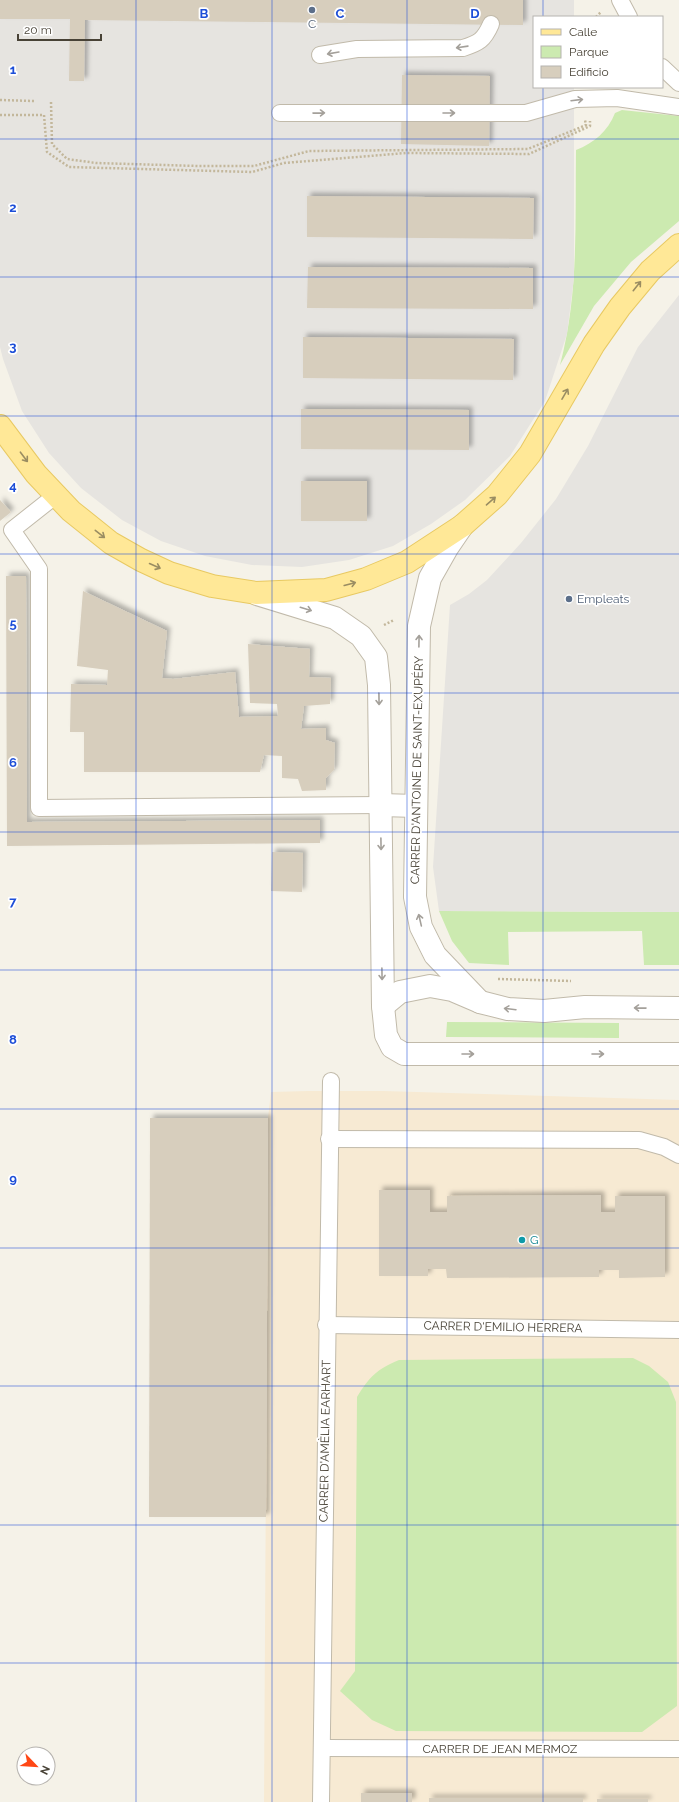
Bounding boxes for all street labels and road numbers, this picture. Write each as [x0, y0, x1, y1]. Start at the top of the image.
street label: CARRER D'ANTOINE DE SAINT-EXUPÉRY [408, 656, 426, 884]
street label: CARRER D'EMILIO HERRERA [423, 1319, 583, 1335]
street label: CARRER D'AMÈLIA EARHART [317, 1359, 333, 1522]
street label: CARRER DE JEAN MERMOZ [423, 1742, 578, 1756]

